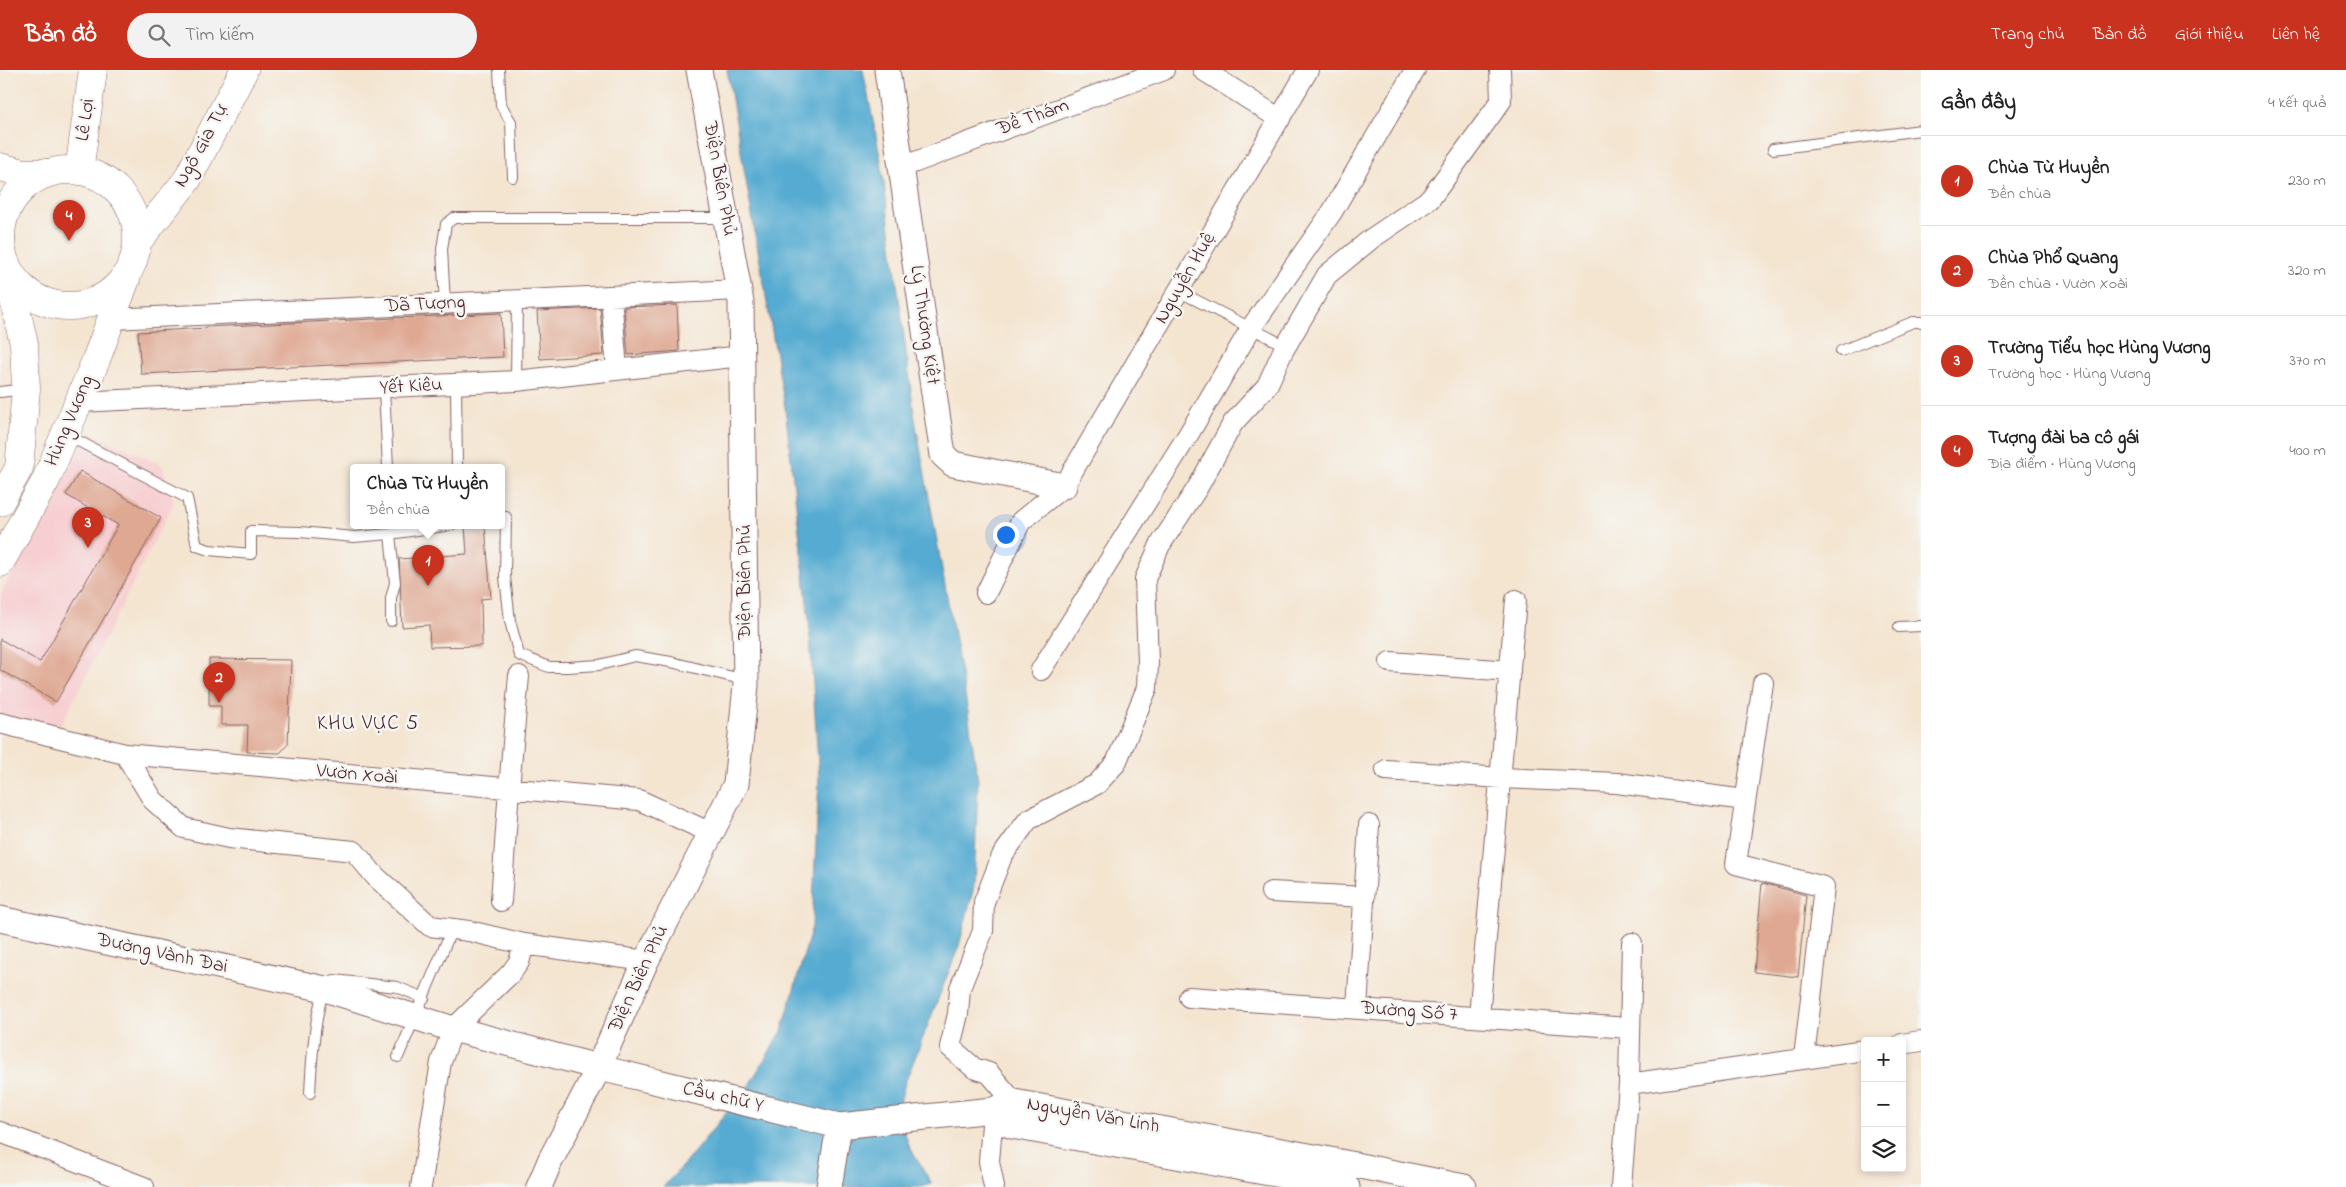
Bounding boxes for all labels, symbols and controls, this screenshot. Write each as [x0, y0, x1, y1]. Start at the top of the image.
search box [127, 13, 477, 58]
text: Bản đồ [25, 18, 97, 53]
icon: search [145, 21, 173, 49]
text: Tìm kiếm [185, 22, 254, 49]
text: Trang chủ [1991, 22, 2065, 48]
text: Bản đồ [2093, 22, 2147, 48]
text: Giới thiệu [2175, 22, 2244, 48]
text: Liên hệ [2272, 22, 2321, 48]
text: Gần đây [1941, 88, 2016, 118]
text: 4 kết quả [2268, 91, 2326, 115]
street label: Đề Thám [992, 92, 1073, 145]
street label: Lê Lợi [69, 97, 103, 143]
street label: Ngô Gia Tự [167, 99, 238, 194]
street label: Điện Biên Phủ [695, 119, 743, 238]
text: Chùa Từ Huyền [1988, 155, 2109, 182]
text: 1 [1954, 169, 1960, 193]
text: 230 m [2288, 169, 2326, 193]
text: Đền chùa [1988, 182, 2051, 206]
pin: 4 [53, 200, 85, 241]
street label: Nguyễn Huệ [1148, 226, 1225, 330]
text: Chùa Phổ Quang [1988, 245, 2118, 272]
text: 2 [1953, 259, 1961, 283]
text: 320 m [2288, 259, 2326, 283]
street label: Lý Thường Kiệt [900, 263, 947, 387]
text: Đền chùa · Vườn Xoài [1988, 272, 2128, 296]
street label: Dã Tượng [383, 288, 466, 323]
text: Trường Tiểu học Hùng Vương [1988, 335, 2211, 362]
text: 3 [1954, 349, 1960, 373]
text: 370 m [2289, 349, 2326, 373]
text: Trường học · Hùng Vương [1988, 362, 2151, 386]
street label: Hùng Vương [38, 371, 103, 472]
street label: Yết Kiêu [379, 371, 443, 403]
text: Tượng đài ba cô gái [1988, 425, 2139, 452]
text: 4 [1954, 439, 1960, 463]
text: 400 m [2289, 439, 2326, 463]
text: Địa điểm · Hùng Vương [1988, 452, 2136, 476]
popup [350, 464, 505, 529]
text: Chùa Từ Huyền [367, 471, 488, 498]
text: Đền chùa [367, 498, 430, 522]
pin: 3 [72, 507, 104, 548]
your location [993, 522, 1019, 548]
street label: Điện Biên Phủ [731, 524, 760, 641]
pin: 1 [412, 545, 444, 586]
pin: 2 [203, 662, 235, 703]
district label: KHU VỰC 5 [317, 709, 419, 739]
street label: Vườn Xoài [314, 757, 399, 793]
street label: Điện Biên Phủ [601, 920, 677, 1038]
street label: Đường Vành Đai [93, 926, 230, 983]
street label: Đường Số 7 [1359, 994, 1458, 1031]
map controls [1861, 1037, 1906, 1172]
button: + [1861, 1037, 1906, 1082]
street label: Cầu chữ Y [680, 1075, 766, 1121]
button: − [1861, 1082, 1906, 1127]
street label: Nguyễn Văn Linh [1024, 1090, 1162, 1143]
button: layers [1861, 1127, 1906, 1172]

